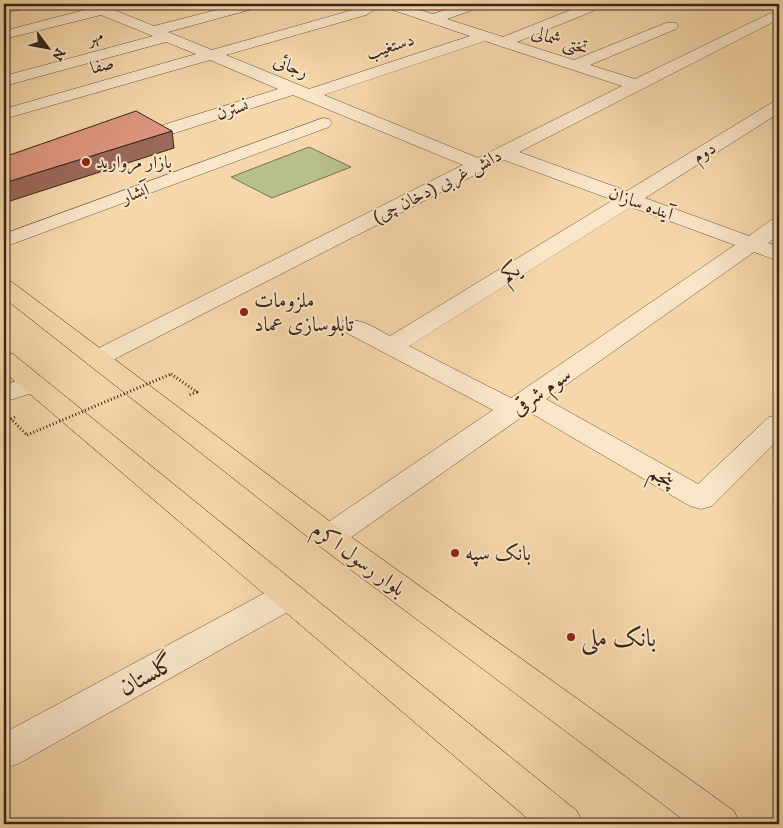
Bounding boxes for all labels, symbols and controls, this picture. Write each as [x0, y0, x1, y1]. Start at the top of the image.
north arrow [22, 22, 72, 72]
street label: تختی شمالی [528, 22, 591, 61]
street label: مهر [83, 24, 106, 50]
street label: دستغیب [363, 29, 417, 65]
text: N [47, 45, 69, 64]
street label: رجائی [270, 50, 311, 84]
street label: صفا [88, 52, 117, 80]
street label: نسترن [213, 94, 251, 126]
street label: دوم [689, 137, 722, 172]
street label: دانش غربی (دخان چی) [369, 145, 506, 230]
place label: بازار مروارید [96, 152, 172, 175]
marker: بازار مروارید [80, 156, 92, 168]
street label: آبشار [117, 178, 154, 210]
street label: آینده سازان [605, 182, 678, 226]
street label: یکم [496, 256, 529, 294]
place label: ملزومات تابلوسازی عماد [254, 288, 355, 338]
marker: ملزومات تابلوسازی عماد [238, 306, 250, 318]
street label: سوم شرقی [507, 362, 579, 425]
street label: پنجم [641, 459, 680, 500]
street label: بلوار رسول اکرم [304, 517, 411, 606]
place label: بانک سپه [465, 541, 531, 567]
marker: بانک سپه [449, 547, 461, 559]
place label: بانک ملی [581, 623, 656, 656]
marker: بانک ملی [565, 631, 577, 643]
street label: گلستان [113, 647, 180, 703]

